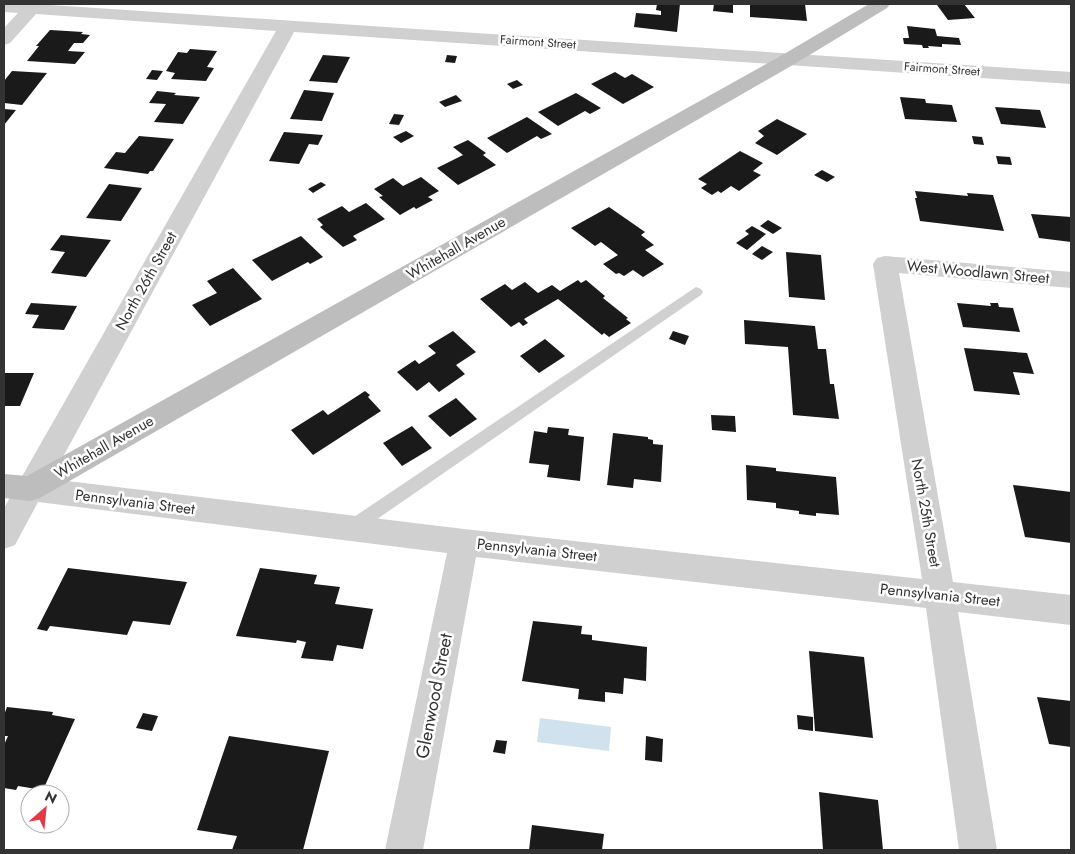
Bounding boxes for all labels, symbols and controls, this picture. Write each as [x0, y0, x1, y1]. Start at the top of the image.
street label: Fairmont Street [499, 30, 577, 54]
street label: Fairmont Street [903, 57, 981, 81]
street label: Whitehall Avenue [402, 211, 510, 285]
street label: North 26th Street [110, 227, 182, 334]
street label: West Woodlawn Street [906, 255, 1051, 289]
street label: Whitehall Avenue [50, 410, 158, 484]
street label: North 25th Street [906, 457, 946, 569]
street label: Pennsylvania Street [74, 484, 196, 520]
street label: Pennsylvania Street [476, 533, 598, 567]
street label: Pennsylvania Street [879, 578, 1001, 612]
street label: Glenwood Street [409, 631, 459, 761]
north arrow [20, 784, 70, 834]
text: N [41, 786, 60, 809]

